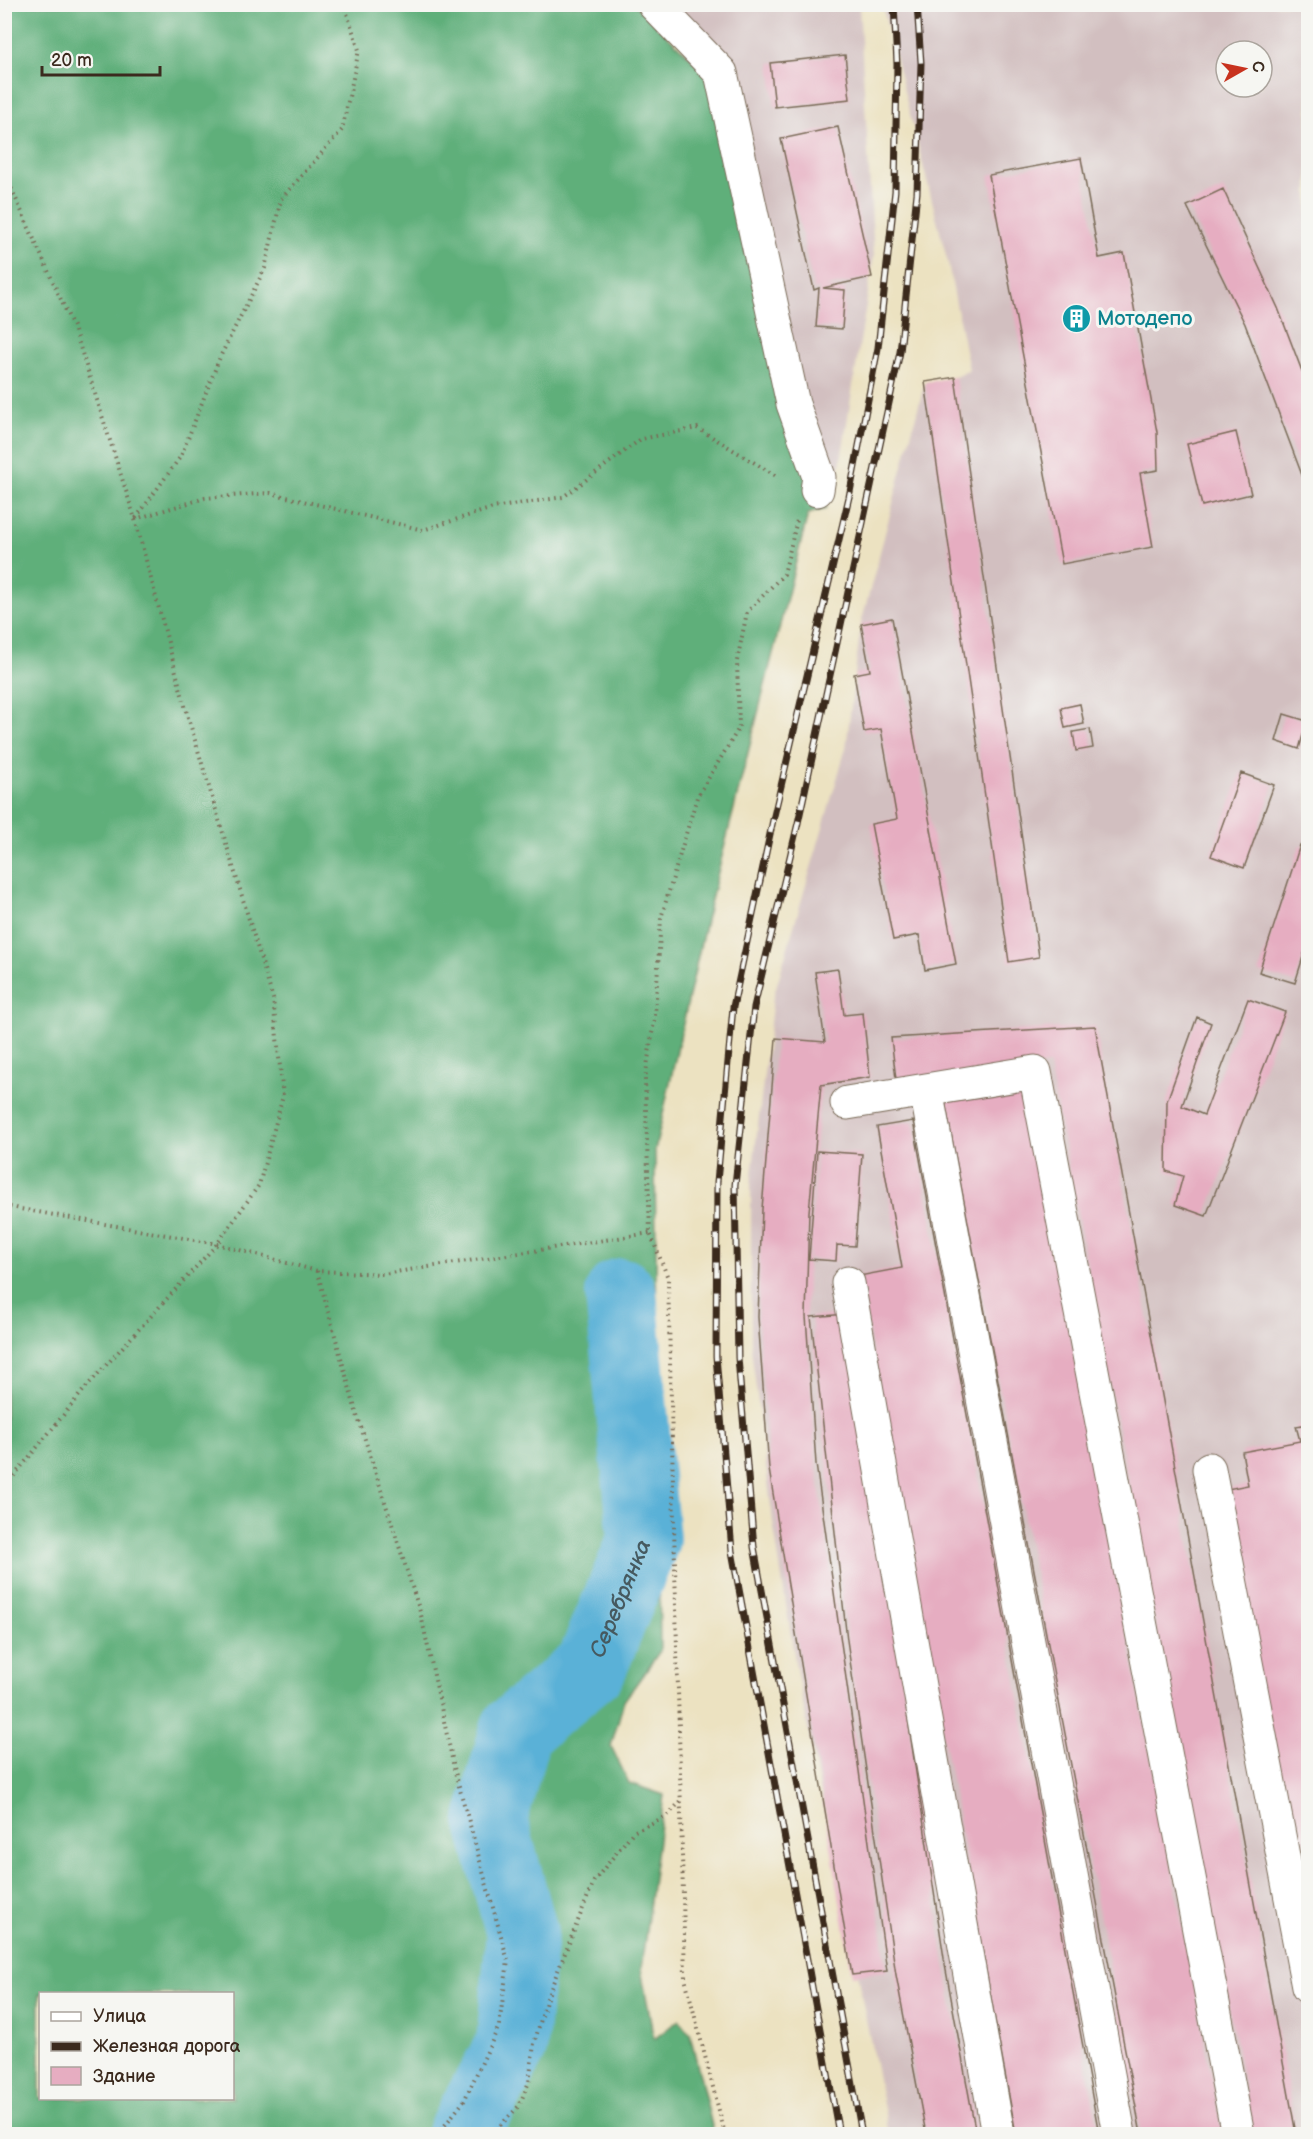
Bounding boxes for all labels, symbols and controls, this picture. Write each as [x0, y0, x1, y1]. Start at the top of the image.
scale bar [42, 39, 160, 77]
north arrow [1214, 39, 1274, 99]
text: 20 m [51, 50, 92, 71]
text: С [1247, 60, 1268, 74]
building icon: Мотодепо [1060, 302, 1092, 334]
place label: Мотодепо [1097, 306, 1192, 331]
water label: Серебрянка [584, 1535, 657, 1662]
legend [39, 1992, 234, 2100]
text: Улица [93, 2006, 147, 2027]
text: Железная дорога [93, 2036, 241, 2057]
text: Здание [93, 2066, 155, 2087]

